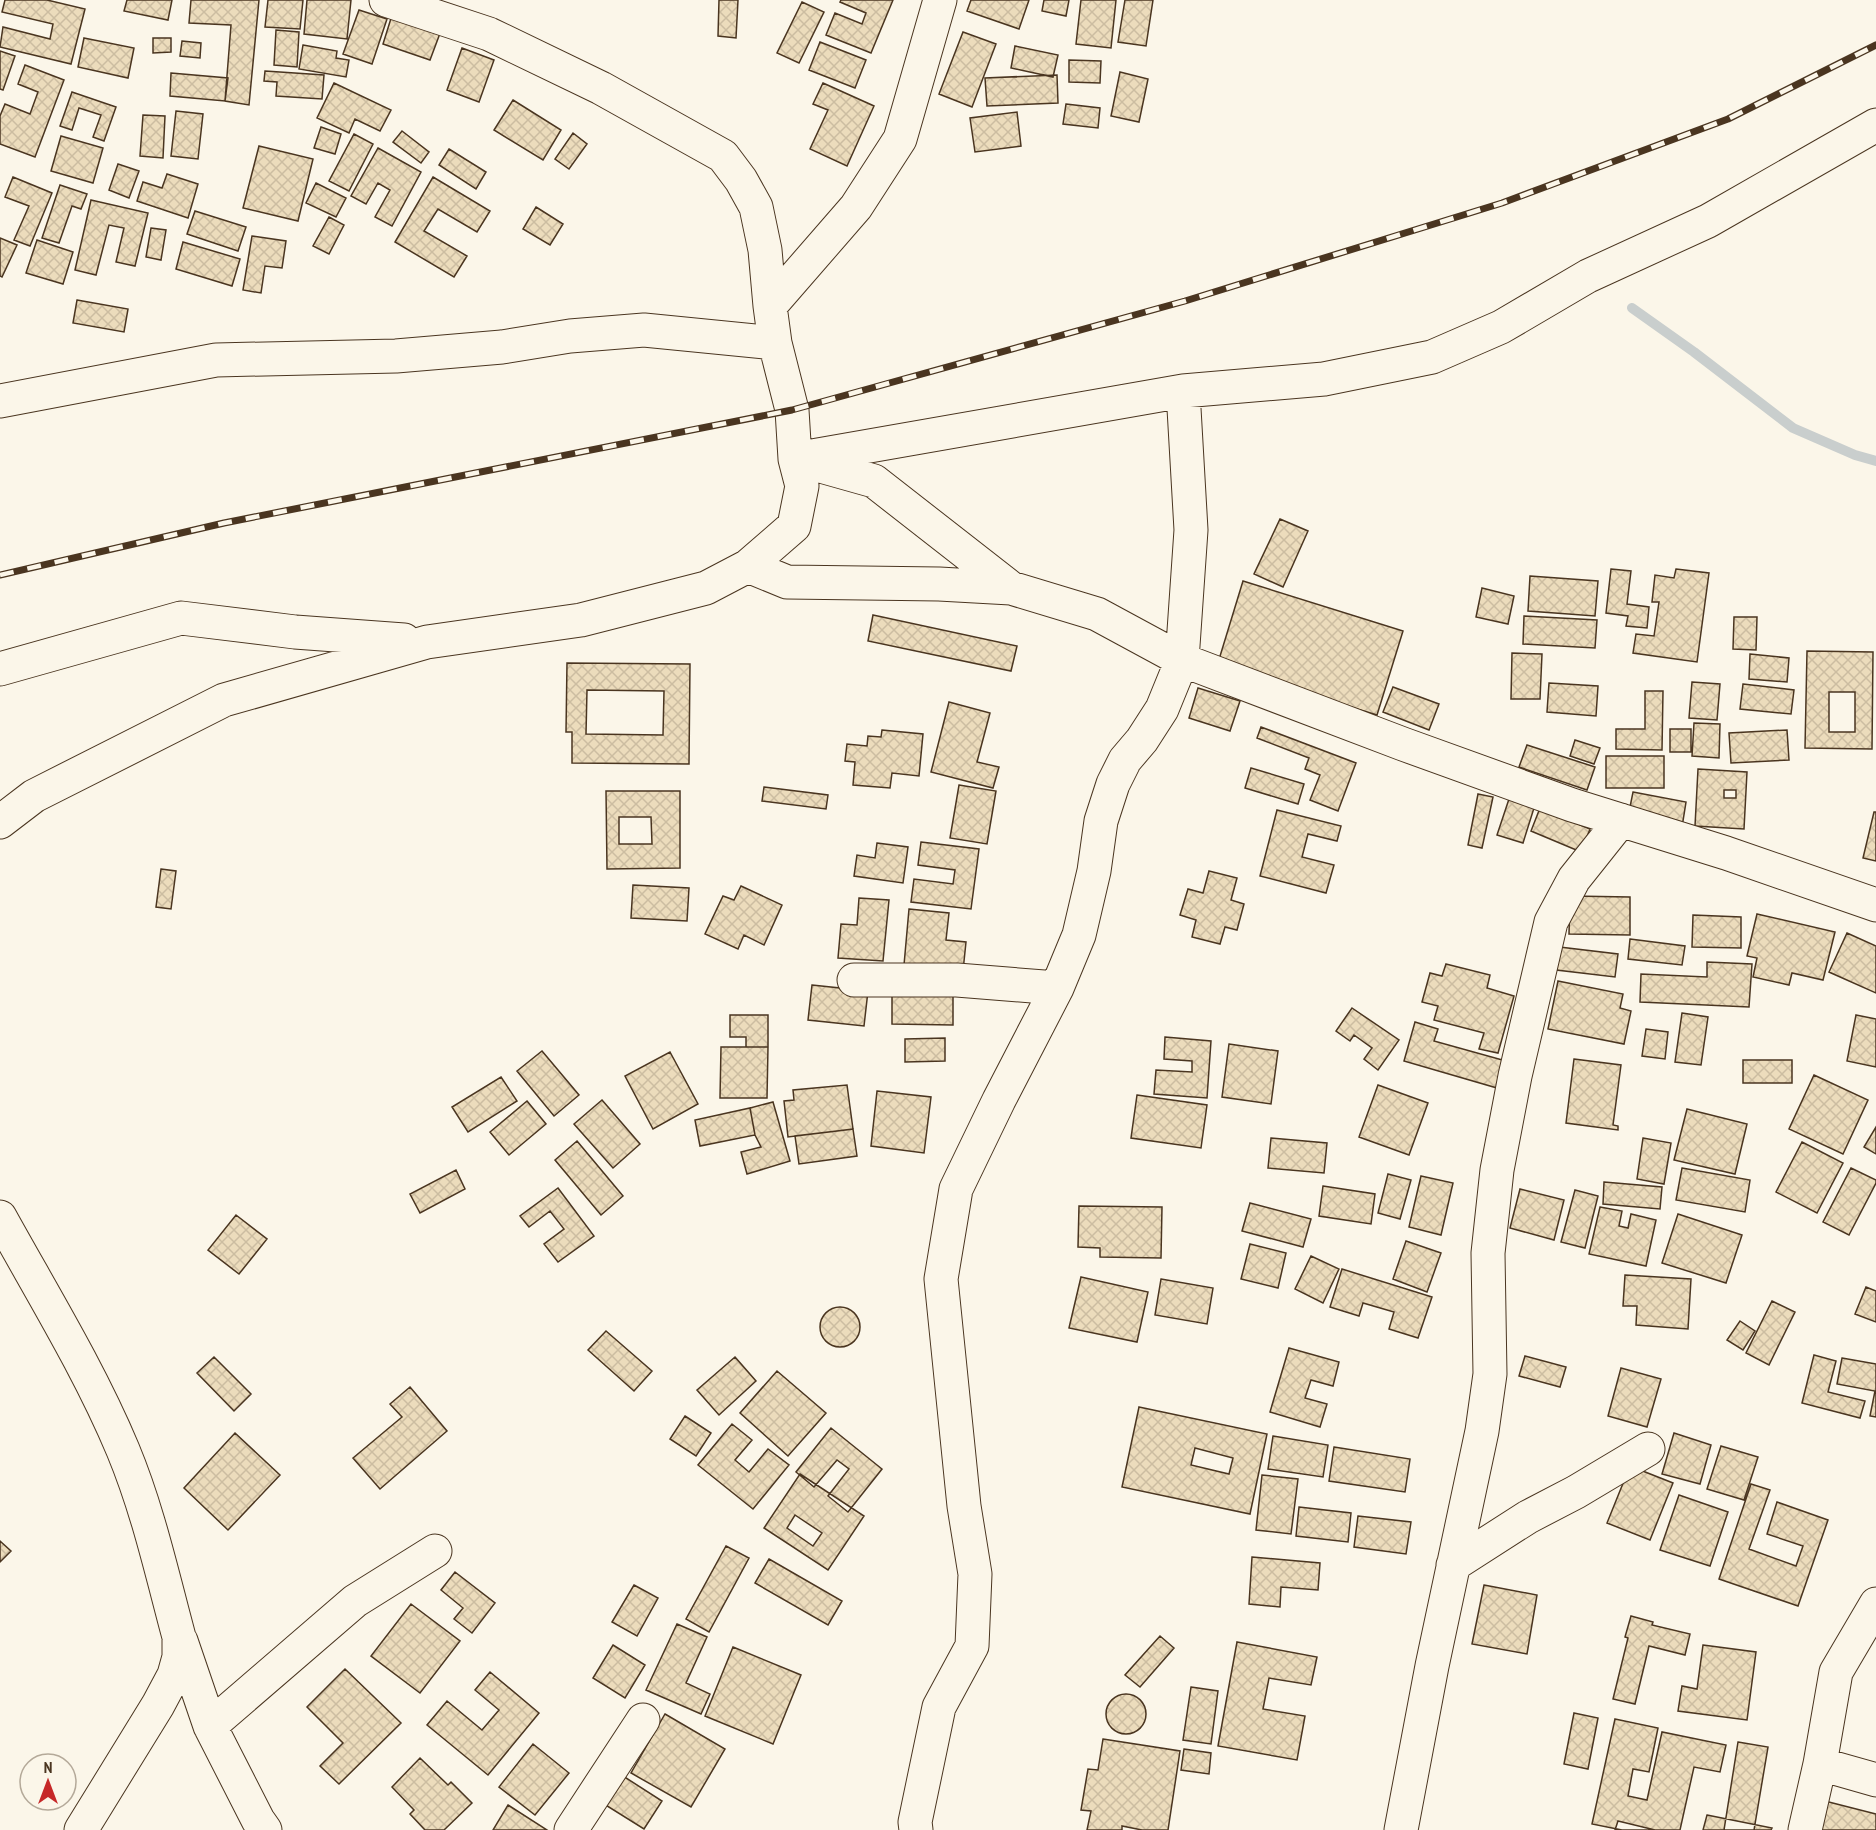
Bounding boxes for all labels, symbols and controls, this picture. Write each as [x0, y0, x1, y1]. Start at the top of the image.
north arrow [18, 1752, 78, 1812]
text: N [44, 1757, 52, 1777]

